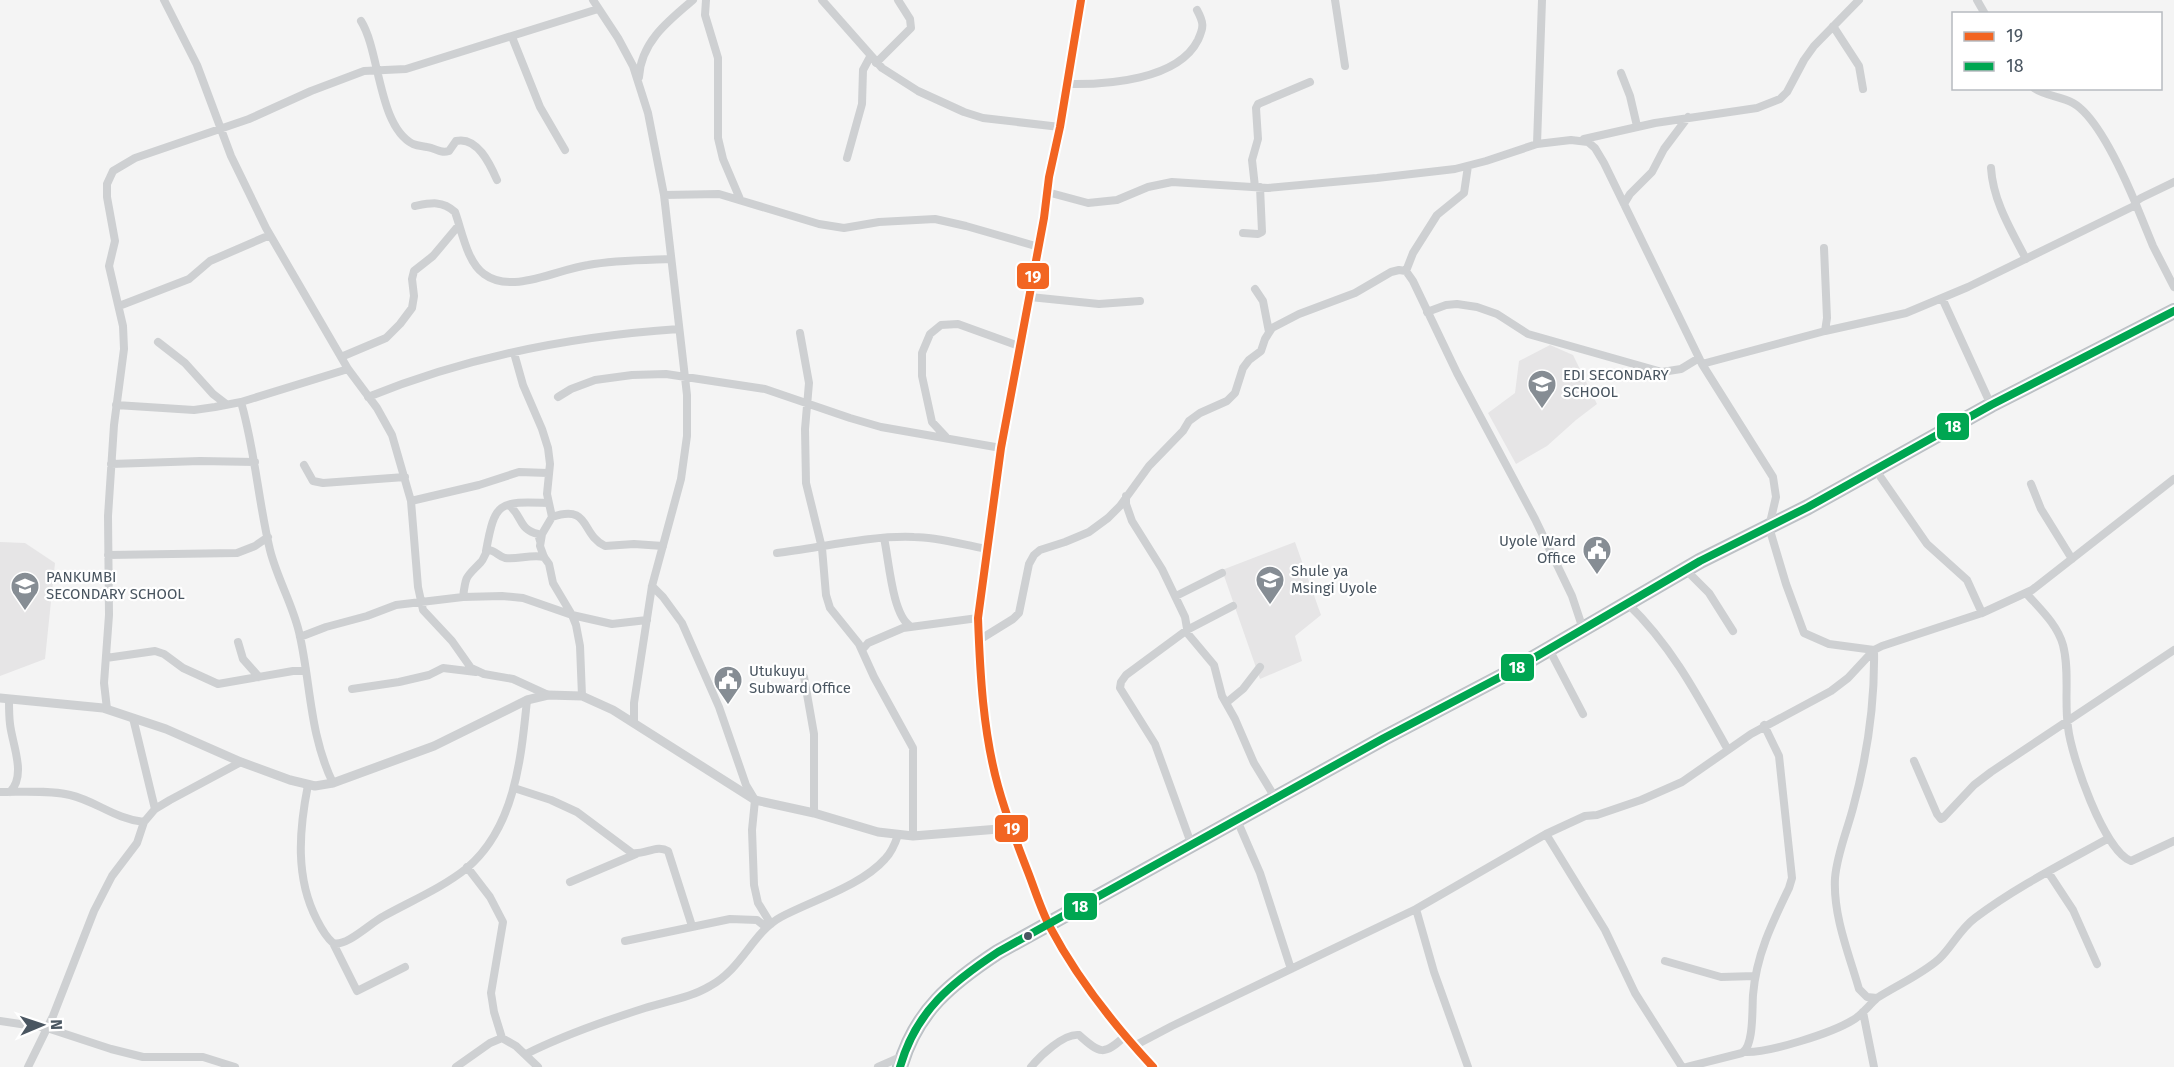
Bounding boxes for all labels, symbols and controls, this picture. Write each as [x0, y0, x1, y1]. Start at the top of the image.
legend [1952, 12, 2162, 90]
text: 19 [2006, 25, 2023, 47]
text: 18 [2006, 55, 2024, 77]
line badge: 19 [1016, 262, 1050, 290]
text: 19 [1025, 267, 1041, 286]
place label: EDI SECONDARY SCHOOL [1563, 366, 1670, 401]
school or university icon: EDI SECONDARY SCHOOL [1526, 368, 1558, 410]
line badge: 18 [1936, 412, 1970, 441]
text: 18 [1945, 417, 1961, 436]
place label: Uyole Ward Office [1499, 532, 1576, 567]
public building icon: Uyole Ward Office [1581, 534, 1613, 576]
place label: Shule ya Msingi Uyole [1291, 562, 1377, 597]
school or university icon: Shule ya Msingi Uyole [1254, 564, 1286, 606]
place label: PANKUMBI SECONDARY SCHOOL [46, 568, 185, 603]
school or university icon: PANKUMBI SECONDARY SCHOOL [9, 570, 41, 612]
line badge: 18 [1500, 653, 1535, 682]
text: 18 [1509, 658, 1525, 677]
place label: Utukuyu Subward Office [749, 662, 851, 697]
public building icon: Utukuyu Subward Office [712, 664, 744, 706]
line badge: 19 [994, 814, 1029, 843]
text: 19 [1004, 819, 1020, 838]
line badge: 18 [1063, 892, 1098, 921]
text: 18 [1072, 897, 1088, 916]
unlabelled marker [1022, 930, 1034, 942]
north arrow [12, 995, 72, 1055]
text: N [47, 1019, 66, 1030]

